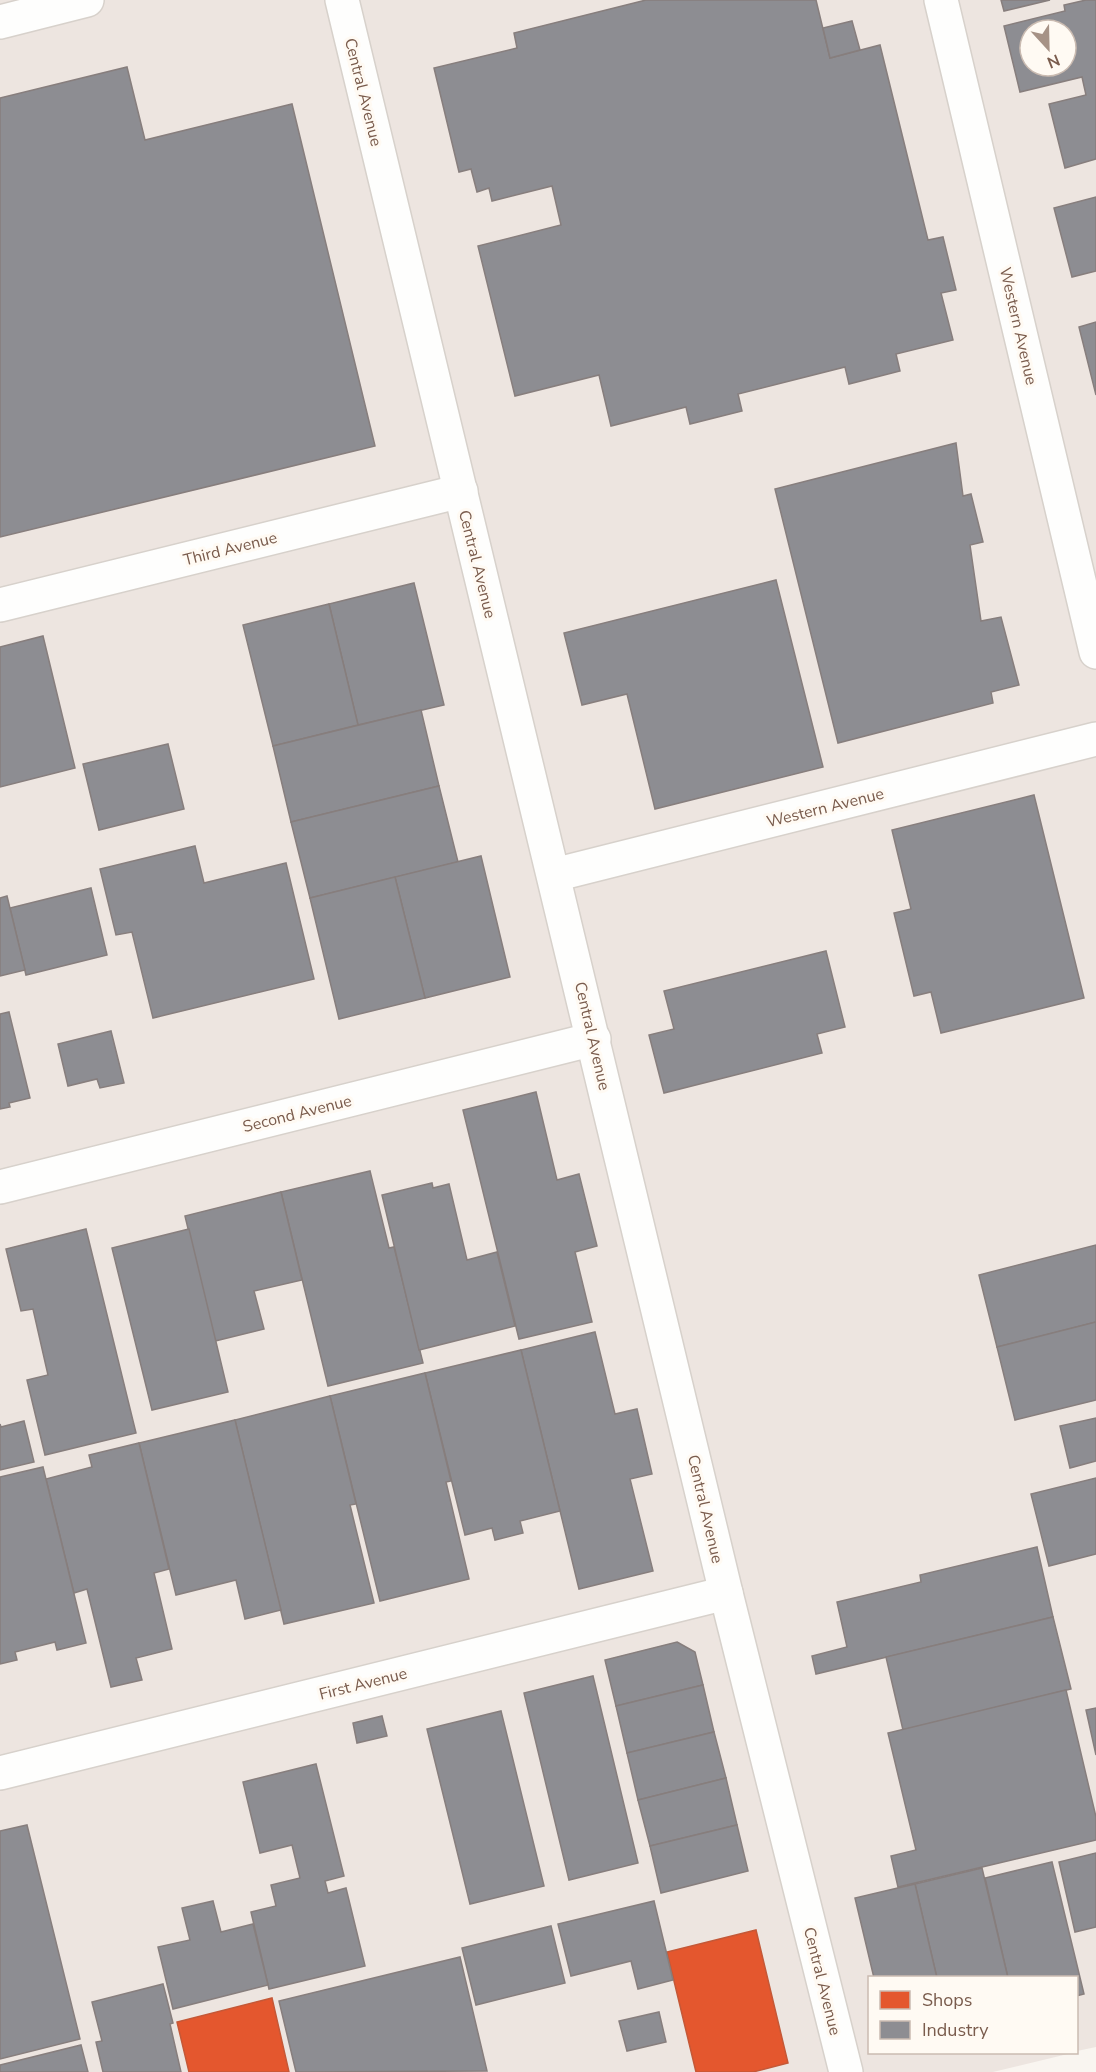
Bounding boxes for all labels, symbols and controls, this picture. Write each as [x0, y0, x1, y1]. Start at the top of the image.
north arrow [1018, 18, 1078, 78]
street label: Central Avenue [339, 36, 387, 149]
text: N [1044, 49, 1063, 73]
street label: Western Avenue [994, 265, 1042, 387]
street label: Central Avenue [453, 508, 501, 621]
street label: Third Avenue [181, 527, 279, 571]
street label: Western Avenue [764, 783, 886, 833]
street label: Central Avenue [569, 980, 615, 1093]
street label: Second Avenue [240, 1090, 354, 1138]
street label: Central Avenue [682, 1453, 728, 1566]
street label: First Avenue [317, 1662, 410, 1706]
street label: Central Avenue [798, 1925, 846, 2038]
legend [868, 1976, 1078, 2054]
text: Shops [922, 1988, 972, 2012]
text: Industry [922, 2018, 989, 2042]

